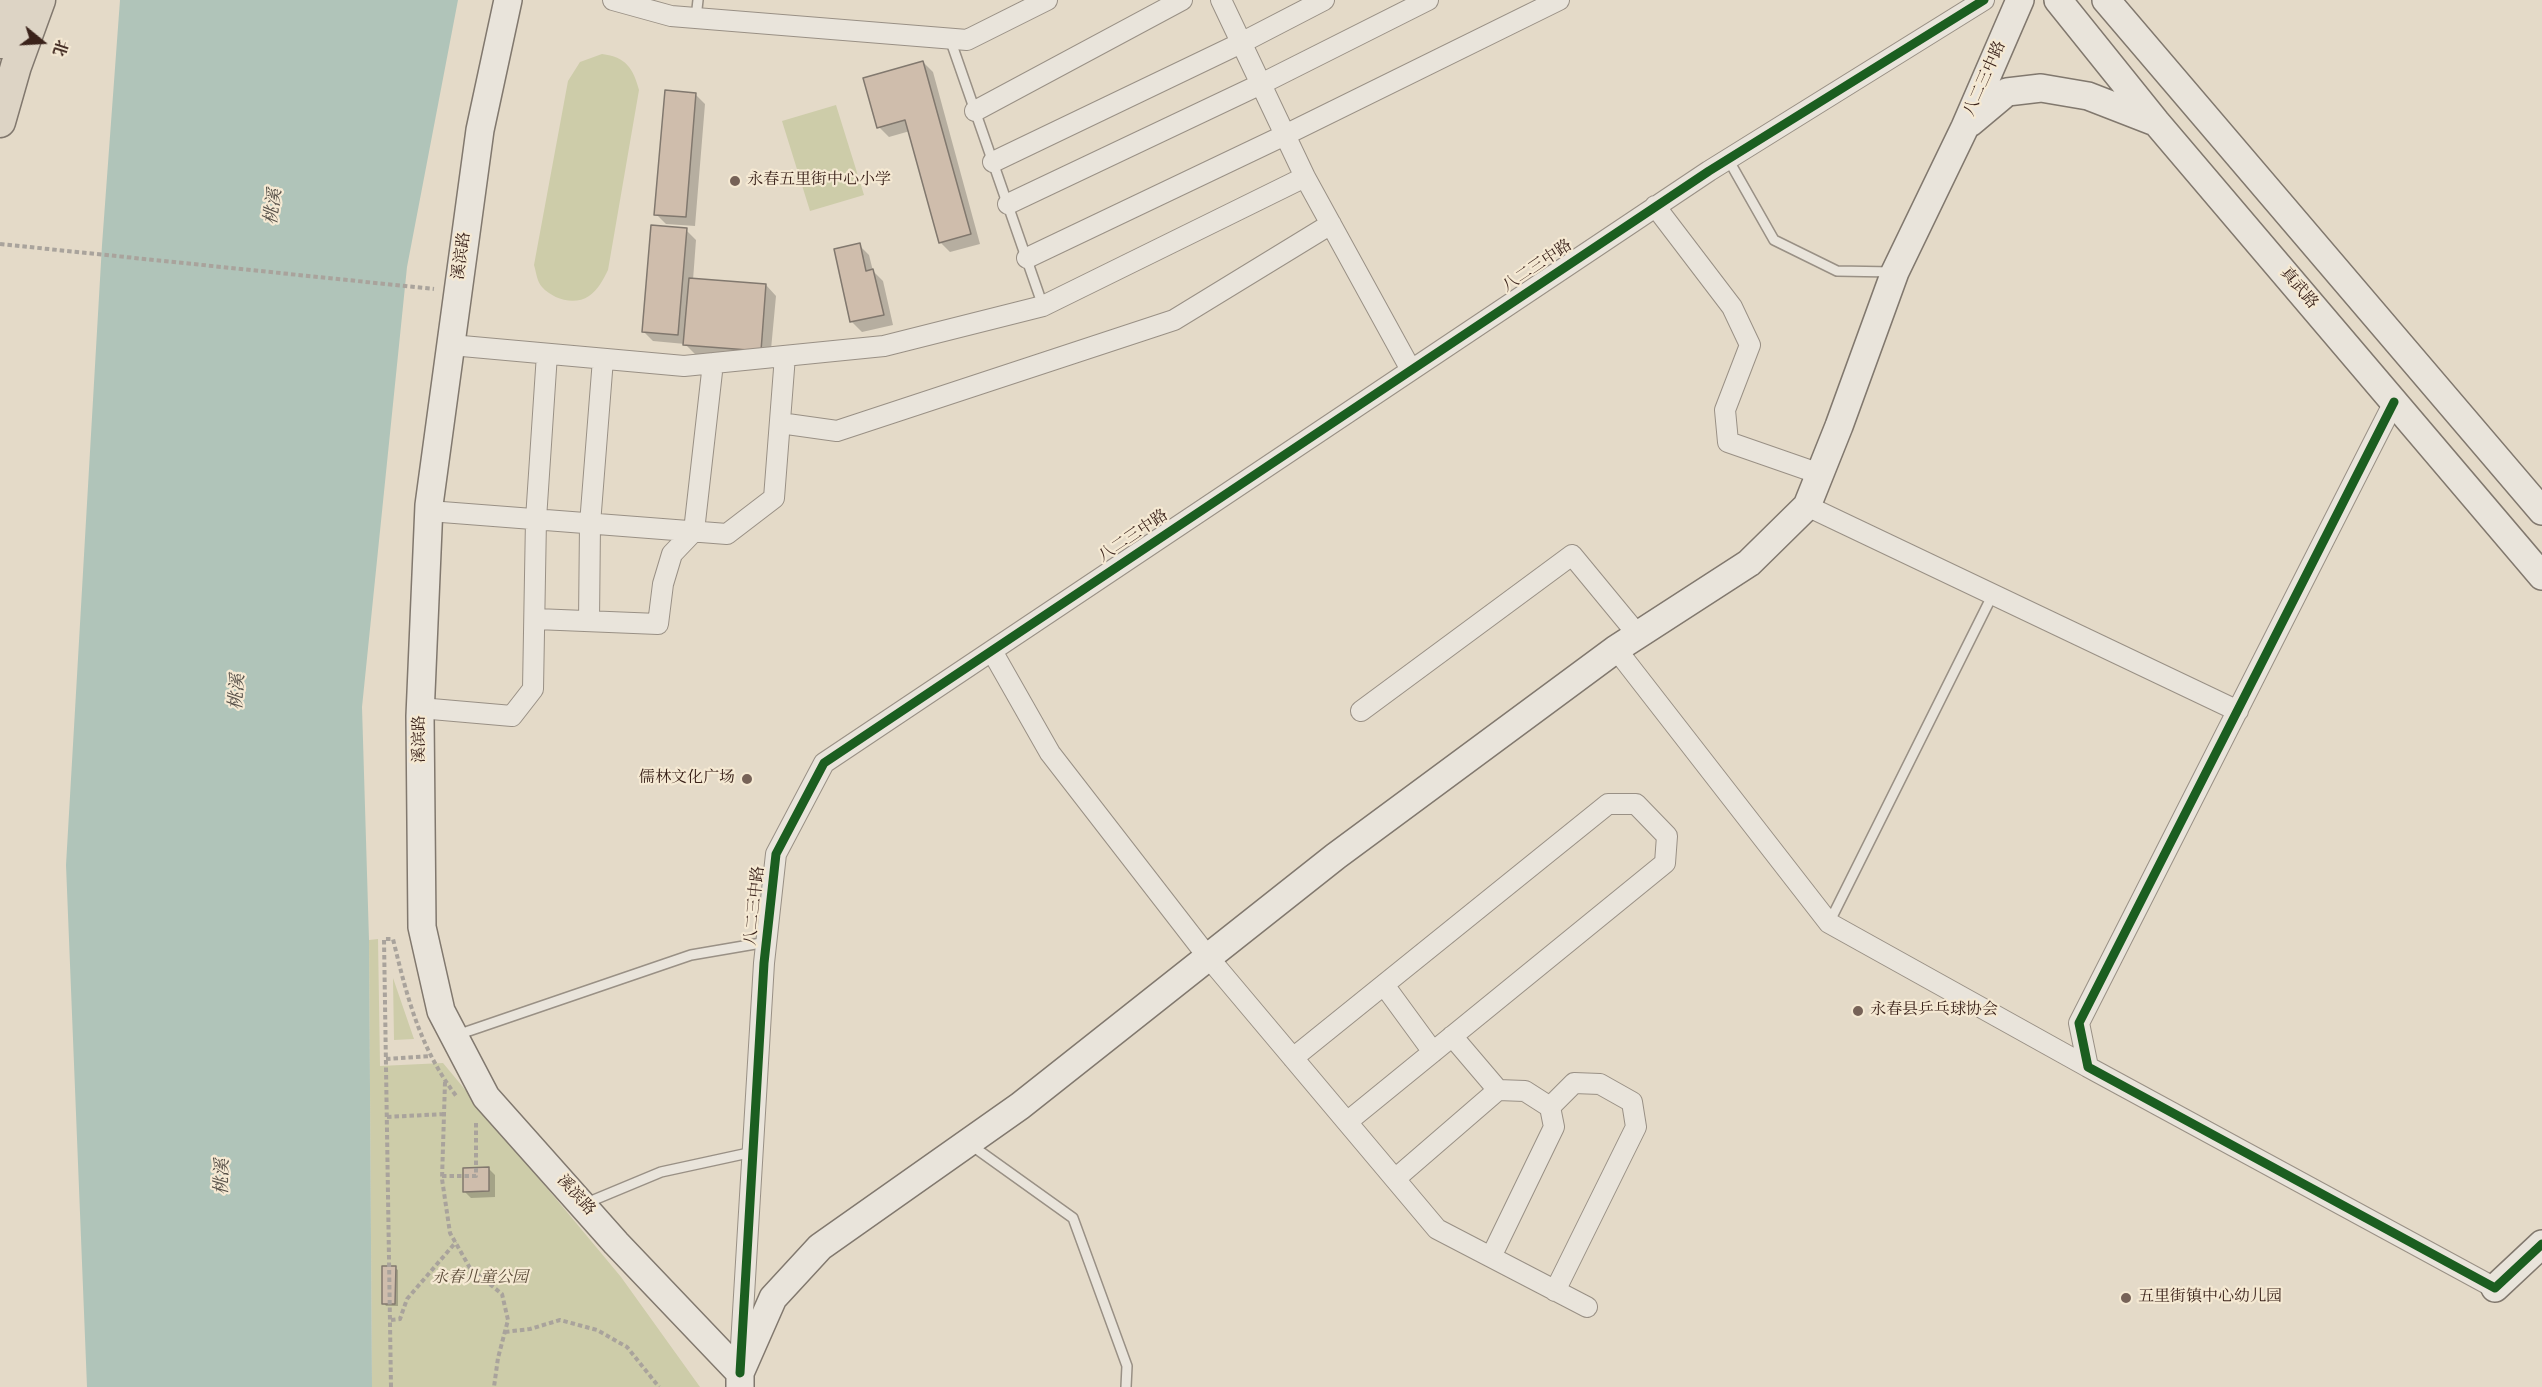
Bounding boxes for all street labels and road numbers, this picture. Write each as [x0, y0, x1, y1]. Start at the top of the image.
street label: 八二三中路 [1961, 39, 2011, 119]
street label: 溪滨路 [450, 231, 476, 281]
street label: 八二三中路 [1499, 237, 1577, 297]
street label: 真武路 [2275, 264, 2321, 314]
street label: 八二三中路 [1095, 507, 1173, 567]
street label: 溪滨路 [411, 715, 431, 763]
street label: 八二三中路 [742, 865, 770, 947]
street label: 溪滨路 [552, 1172, 598, 1220]

